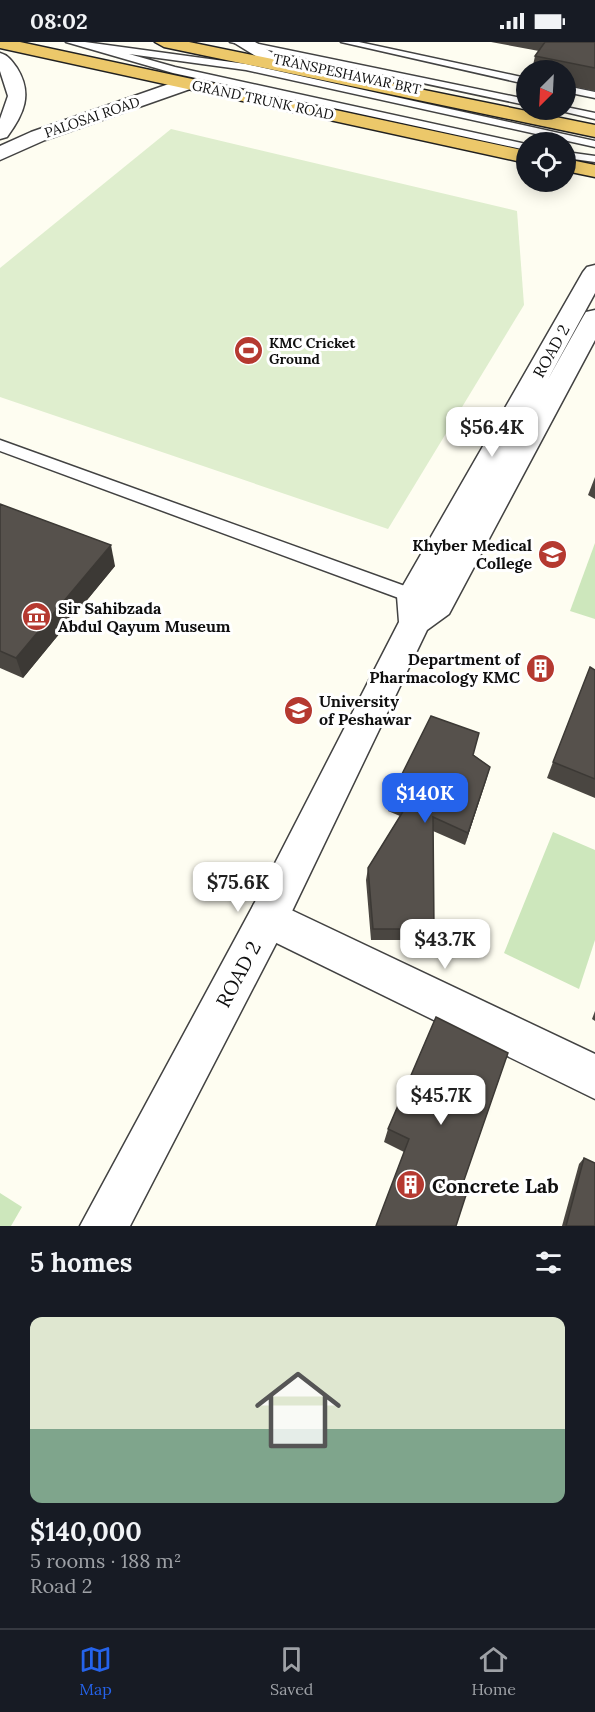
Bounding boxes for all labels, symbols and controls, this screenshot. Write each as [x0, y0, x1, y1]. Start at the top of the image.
text: 08:02 [30, 7, 88, 35]
street label: TRANSPESHAWAR BRT [271, 50, 423, 98]
north arrow [516, 60, 576, 120]
map controls [516, 60, 576, 192]
street label: GRAND TRUNK ROAD [190, 76, 336, 124]
street label: PALOSAI ROAD [42, 92, 142, 142]
button: locate [516, 132, 576, 192]
street label: ROAD 2 [528, 321, 574, 381]
place label: KMC Cricket Ground [269, 334, 355, 368]
sports icon: KMC Cricket Ground [232, 335, 264, 367]
pin: $56.4K [443, 407, 541, 458]
text: $56.4K [460, 414, 524, 439]
place label: Khyber Medical College [412, 535, 532, 573]
school or university icon: Khyber Medical College [537, 538, 569, 570]
place label: Sir Sahibzada Abdul Qayum Museum [58, 598, 231, 636]
museum icon: Sir Sahibzada Abdul Qayum Museum [21, 601, 53, 633]
place label: Department of Pharmacology KMC [369, 649, 521, 687]
building icon: Department of Pharmacology KMC [525, 652, 557, 684]
place label: University of Peshawar [319, 691, 412, 729]
school or university icon: University of Peshawar [282, 694, 314, 726]
pin: $140K [383, 773, 467, 824]
text: $140K [396, 780, 454, 805]
pin: $75.6K [189, 862, 287, 913]
text: $75.6K [207, 869, 269, 894]
pin: $43.7K [396, 919, 494, 970]
text: $43.7K [414, 926, 476, 951]
street label: ROAD 2 [210, 937, 266, 1011]
pin: $45.7K [392, 1075, 490, 1126]
text: $45.7K [410, 1082, 472, 1107]
building icon: Concrete Lab [395, 1169, 427, 1201]
place label: Concrete Lab [432, 1173, 559, 1198]
text: 5 homes [30, 1246, 132, 1279]
icon: filters [532, 1246, 565, 1279]
icon: home [244, 1356, 352, 1464]
text: $140,000 [30, 1515, 142, 1548]
text: 5 rooms · 188 m² [30, 1548, 181, 1573]
text: Road 2 [30, 1573, 92, 1598]
tab: Map [79, 1643, 112, 1699]
tab: Saved [270, 1643, 313, 1699]
tab: Home [471, 1643, 516, 1699]

